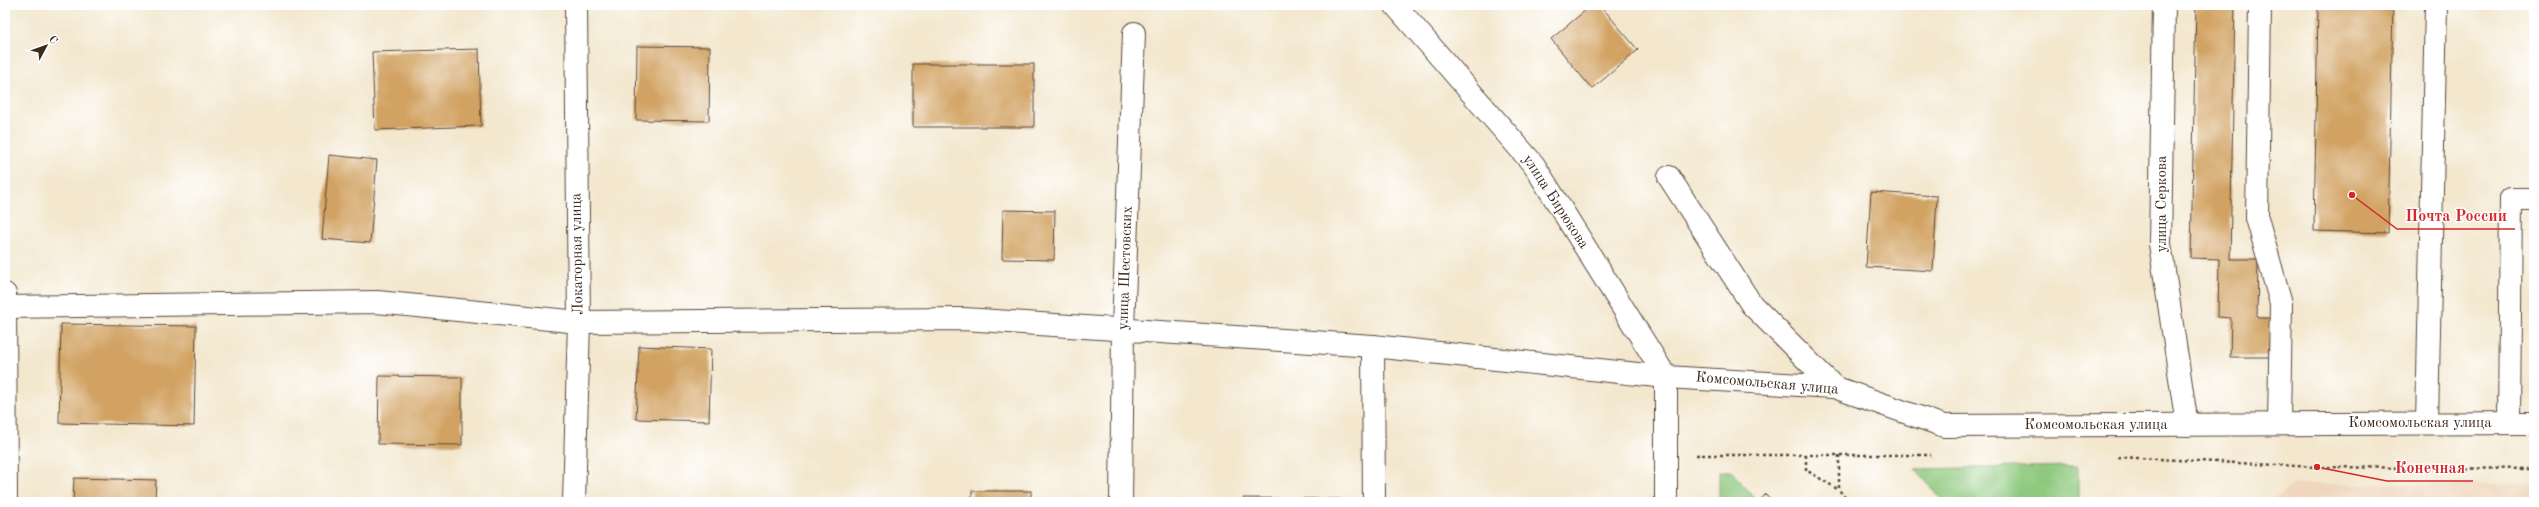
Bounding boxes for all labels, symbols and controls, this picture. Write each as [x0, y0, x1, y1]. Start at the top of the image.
north arrow [26, 26, 66, 66]
text: С [46, 34, 59, 47]
street label: улица Бирюкова [1519, 152, 1591, 252]
street label: улица Серкова [2155, 155, 2170, 252]
street label: Локаторная улица [569, 192, 587, 315]
callout: Почта России [2397, 201, 2515, 229]
street label: улица Шестовских [1116, 205, 1136, 330]
text: Почта России [2405, 209, 2507, 225]
street label: Комсомольская улица [1695, 370, 1840, 398]
street label: Комсомольская улица [2348, 416, 2492, 431]
street label: Комсомольская улица [2024, 418, 2168, 433]
callout: Конечная [2387, 453, 2473, 481]
text: Конечная [2395, 461, 2465, 477]

